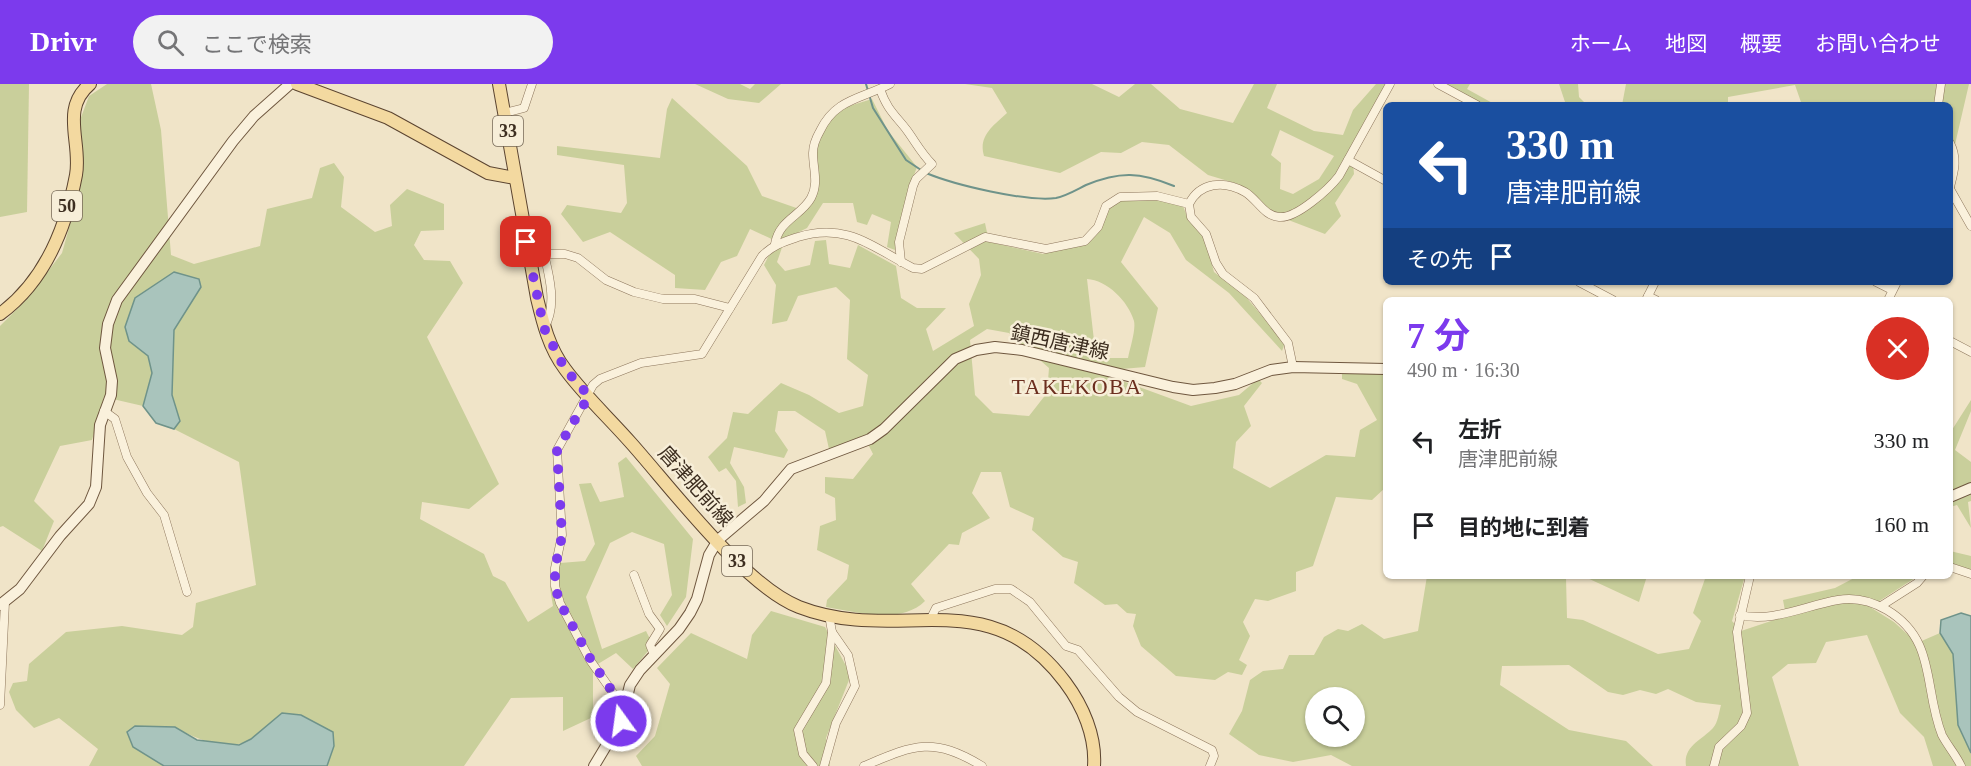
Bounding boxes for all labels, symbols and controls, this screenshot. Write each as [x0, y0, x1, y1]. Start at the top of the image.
search box [133, 15, 553, 69]
text: Drivr [30, 26, 97, 57]
icon: search [154, 26, 187, 59]
text: ここで検索 [202, 32, 312, 57]
text: ホーム [1570, 32, 1632, 56]
text: 地図 [1665, 32, 1707, 56]
text: 概要 [1740, 32, 1782, 56]
text: お問い合わせ [1815, 32, 1941, 56]
road number: 33 [493, 116, 523, 146]
text: 330 m [1506, 122, 1615, 168]
icon: left [1407, 126, 1485, 204]
text: 唐津肥前線 [1506, 178, 1641, 208]
road number: 50 [52, 191, 82, 221]
pin [500, 216, 551, 267]
icon: arrive [509, 225, 542, 258]
icon: arrive [1485, 240, 1518, 273]
text: その先 [1407, 247, 1473, 272]
text: 7 分 [1407, 316, 1470, 356]
button: close [1866, 317, 1929, 380]
street label: 鎮西唐津線 [1009, 321, 1111, 363]
text: 490 m · 16:30 [1407, 359, 1520, 381]
district label: TAKEKOBA [1011, 374, 1143, 399]
text: 左折 [1458, 417, 1502, 442]
icon: left [1407, 425, 1440, 458]
text: 330 m [1873, 428, 1929, 453]
street label: 唐津肥前線 [654, 441, 738, 531]
text: 唐津肥前線 [1458, 448, 1558, 470]
icon: arrive [1407, 509, 1440, 542]
text: 160 m [1873, 512, 1929, 537]
text: 目的地に到着 [1458, 515, 1590, 540]
road number: 33 [722, 546, 752, 576]
map controls [1305, 687, 1365, 747]
button: search [1305, 687, 1365, 747]
position arrow [589, 689, 653, 753]

